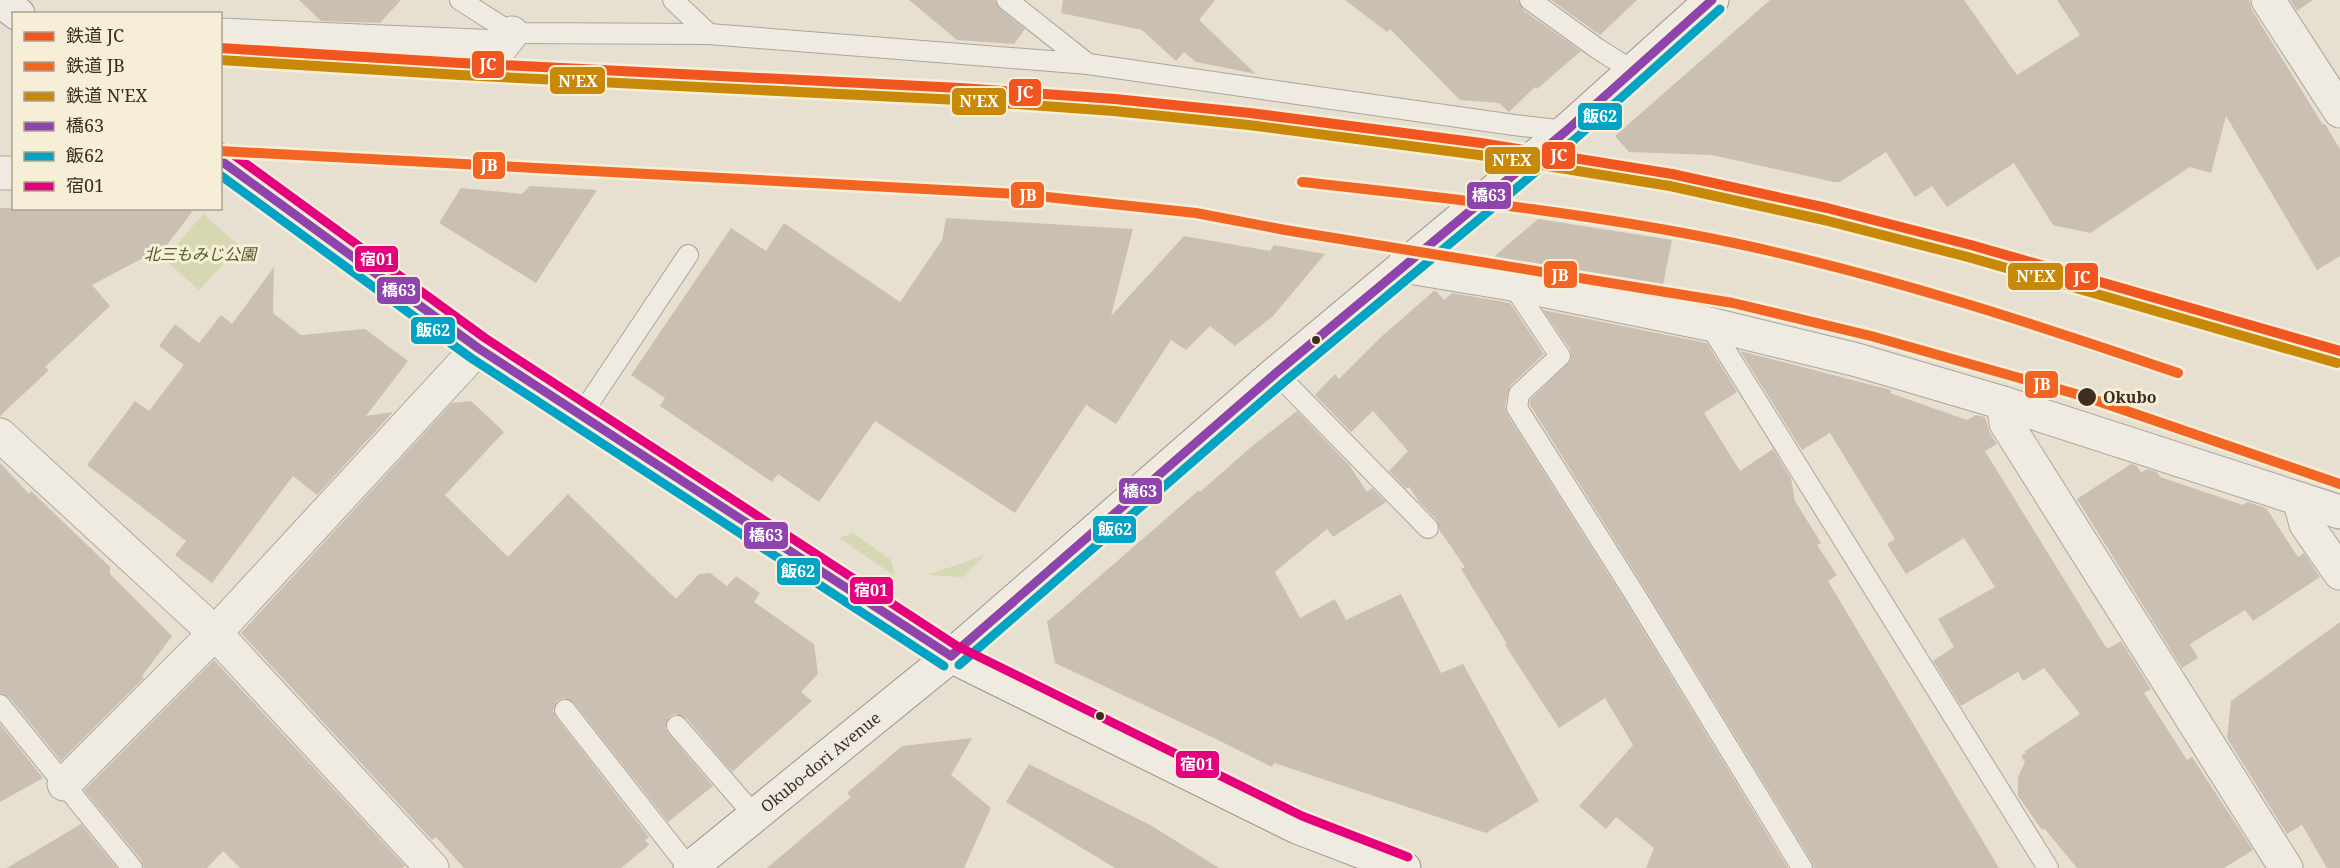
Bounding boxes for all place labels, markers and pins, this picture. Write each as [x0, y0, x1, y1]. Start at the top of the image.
unlabelled marker [1310, 334, 1322, 346]
marker: Okubo [2076, 386, 2098, 408]
place label: Okubo [2103, 386, 2157, 408]
unlabelled marker [1094, 710, 1106, 722]

